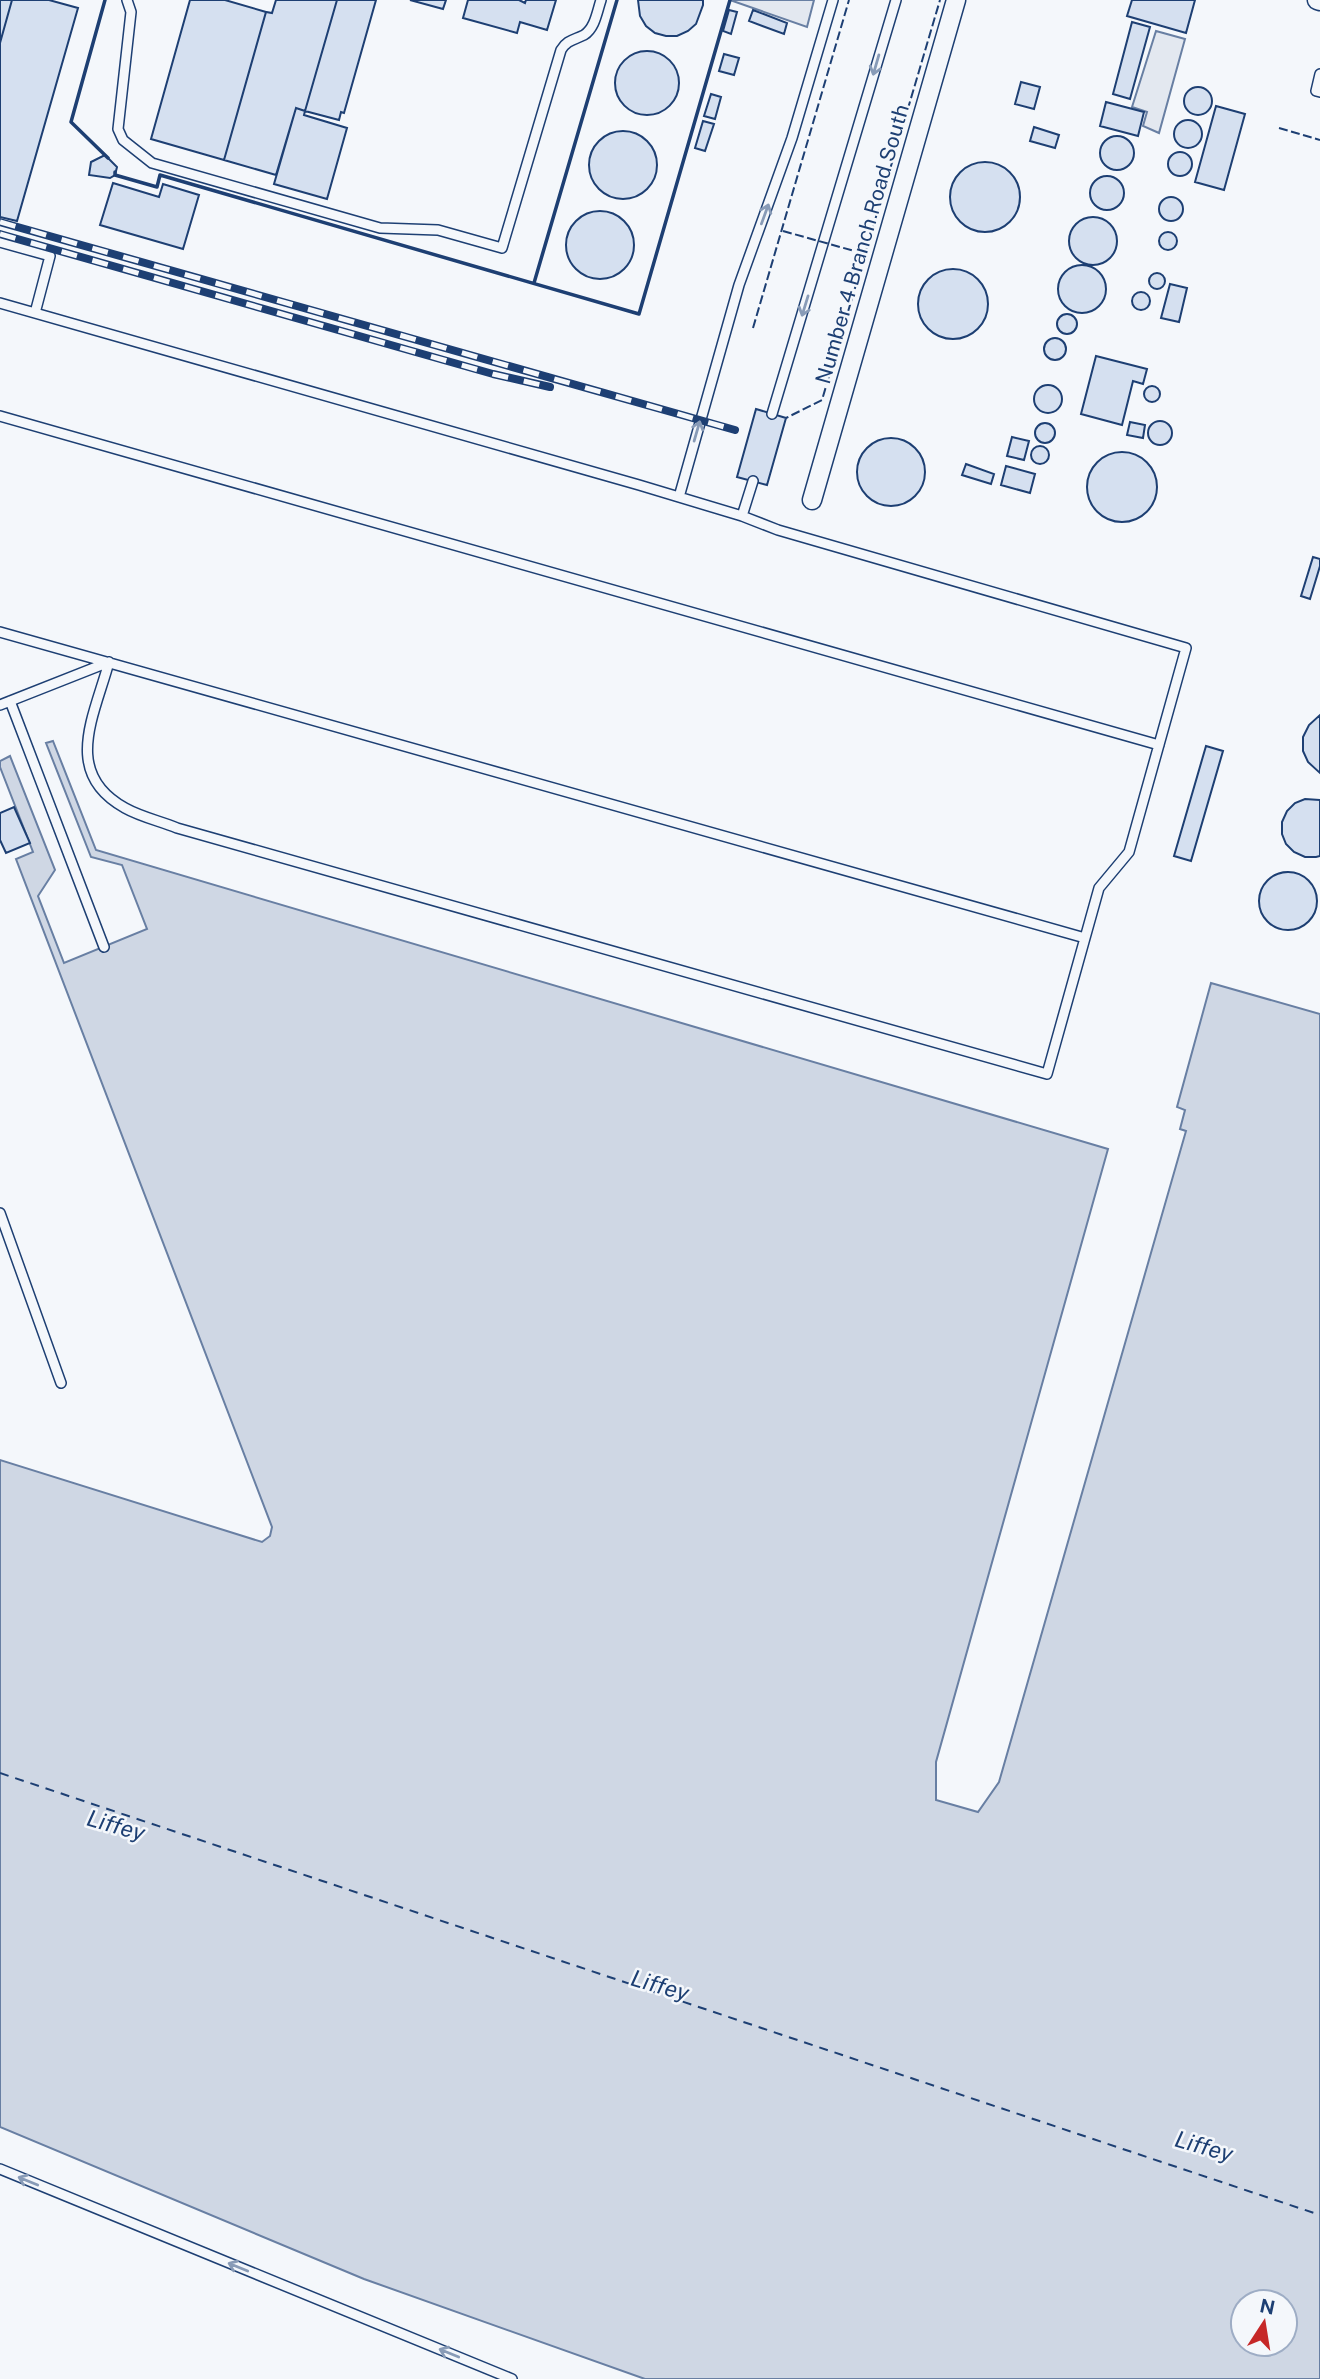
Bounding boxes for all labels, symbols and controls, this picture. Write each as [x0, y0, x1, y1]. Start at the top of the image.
one-way arrow [869, 54, 882, 76]
street label: Number 4 Branch Road South [810, 101, 914, 387]
one-way arrow [760, 203, 772, 225]
one-way arrow [797, 295, 810, 317]
one-way arrow [692, 420, 705, 442]
water label: Liffey [84, 1804, 149, 1847]
water label: Liffey [628, 1964, 693, 2007]
water label: Liffey [1172, 2125, 1237, 2168]
one-way arrow [18, 2173, 39, 2186]
one-way arrow [228, 2260, 250, 2273]
north arrow [1229, 2288, 1299, 2358]
text: N [1258, 2294, 1277, 2319]
one-way arrow [439, 2346, 460, 2359]

